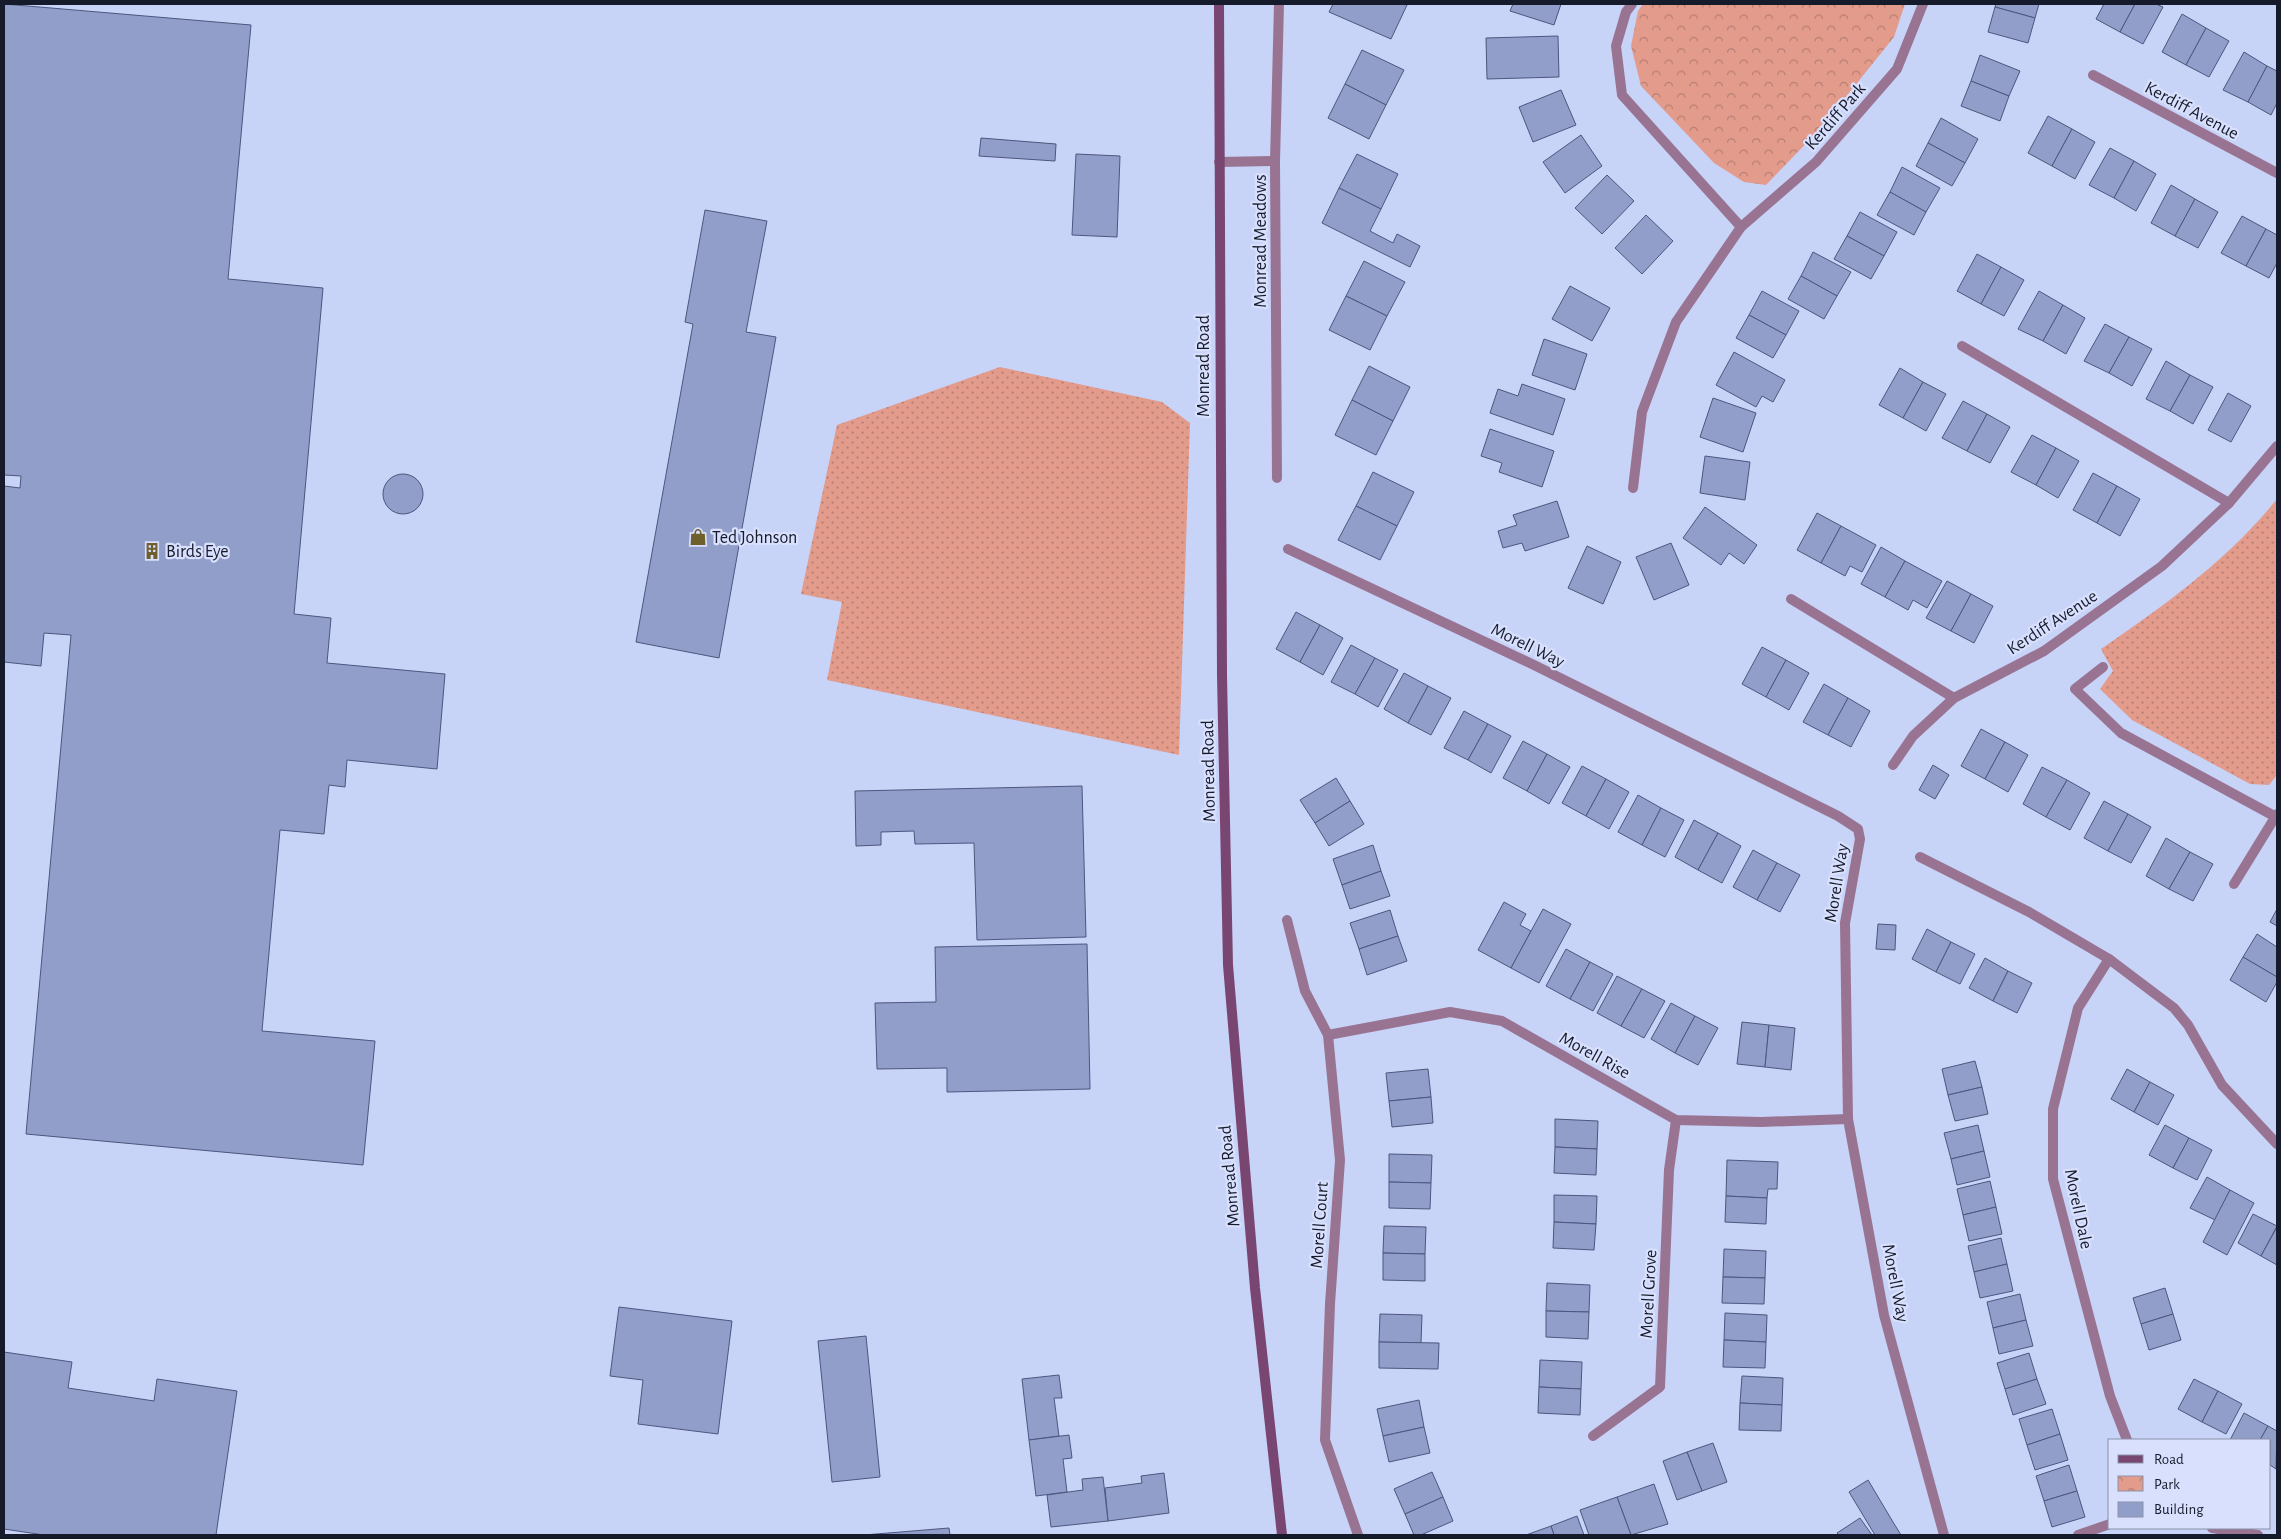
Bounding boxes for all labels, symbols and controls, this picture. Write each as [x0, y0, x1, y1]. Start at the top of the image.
street label: Kerdiff Park [1802, 79, 1870, 154]
street label: Kerdiff Avenue [2142, 79, 2241, 143]
street label: Monread Meadows [1252, 174, 1270, 308]
street label: Monread Road [1195, 315, 1213, 417]
shop icon: Ted Johnson [688, 527, 708, 547]
place label: Ted Johnson [712, 529, 797, 547]
building icon: Birds Eye [142, 541, 162, 561]
place label: Birds Eye [166, 543, 229, 561]
street label: Kerdiff Avenue [2004, 587, 2101, 659]
street label: Morell Way [1488, 620, 1567, 672]
street label: Monread Road [1199, 720, 1219, 822]
street label: Morell Way [1822, 842, 1852, 924]
street label: Morell Rise [1556, 1029, 1633, 1083]
street label: Monread Road [1217, 1124, 1243, 1228]
street label: Morell Dale [2061, 1168, 2095, 1251]
street label: Morell Court [1308, 1181, 1332, 1269]
street label: Morell Way [1879, 1243, 1911, 1324]
street label: Morell Grove [1638, 1249, 1660, 1339]
legend [2108, 1439, 2271, 1529]
text: Road [2154, 1452, 2184, 1467]
text: Park [2154, 1477, 2180, 1492]
text: Building [2154, 1502, 2204, 1517]

